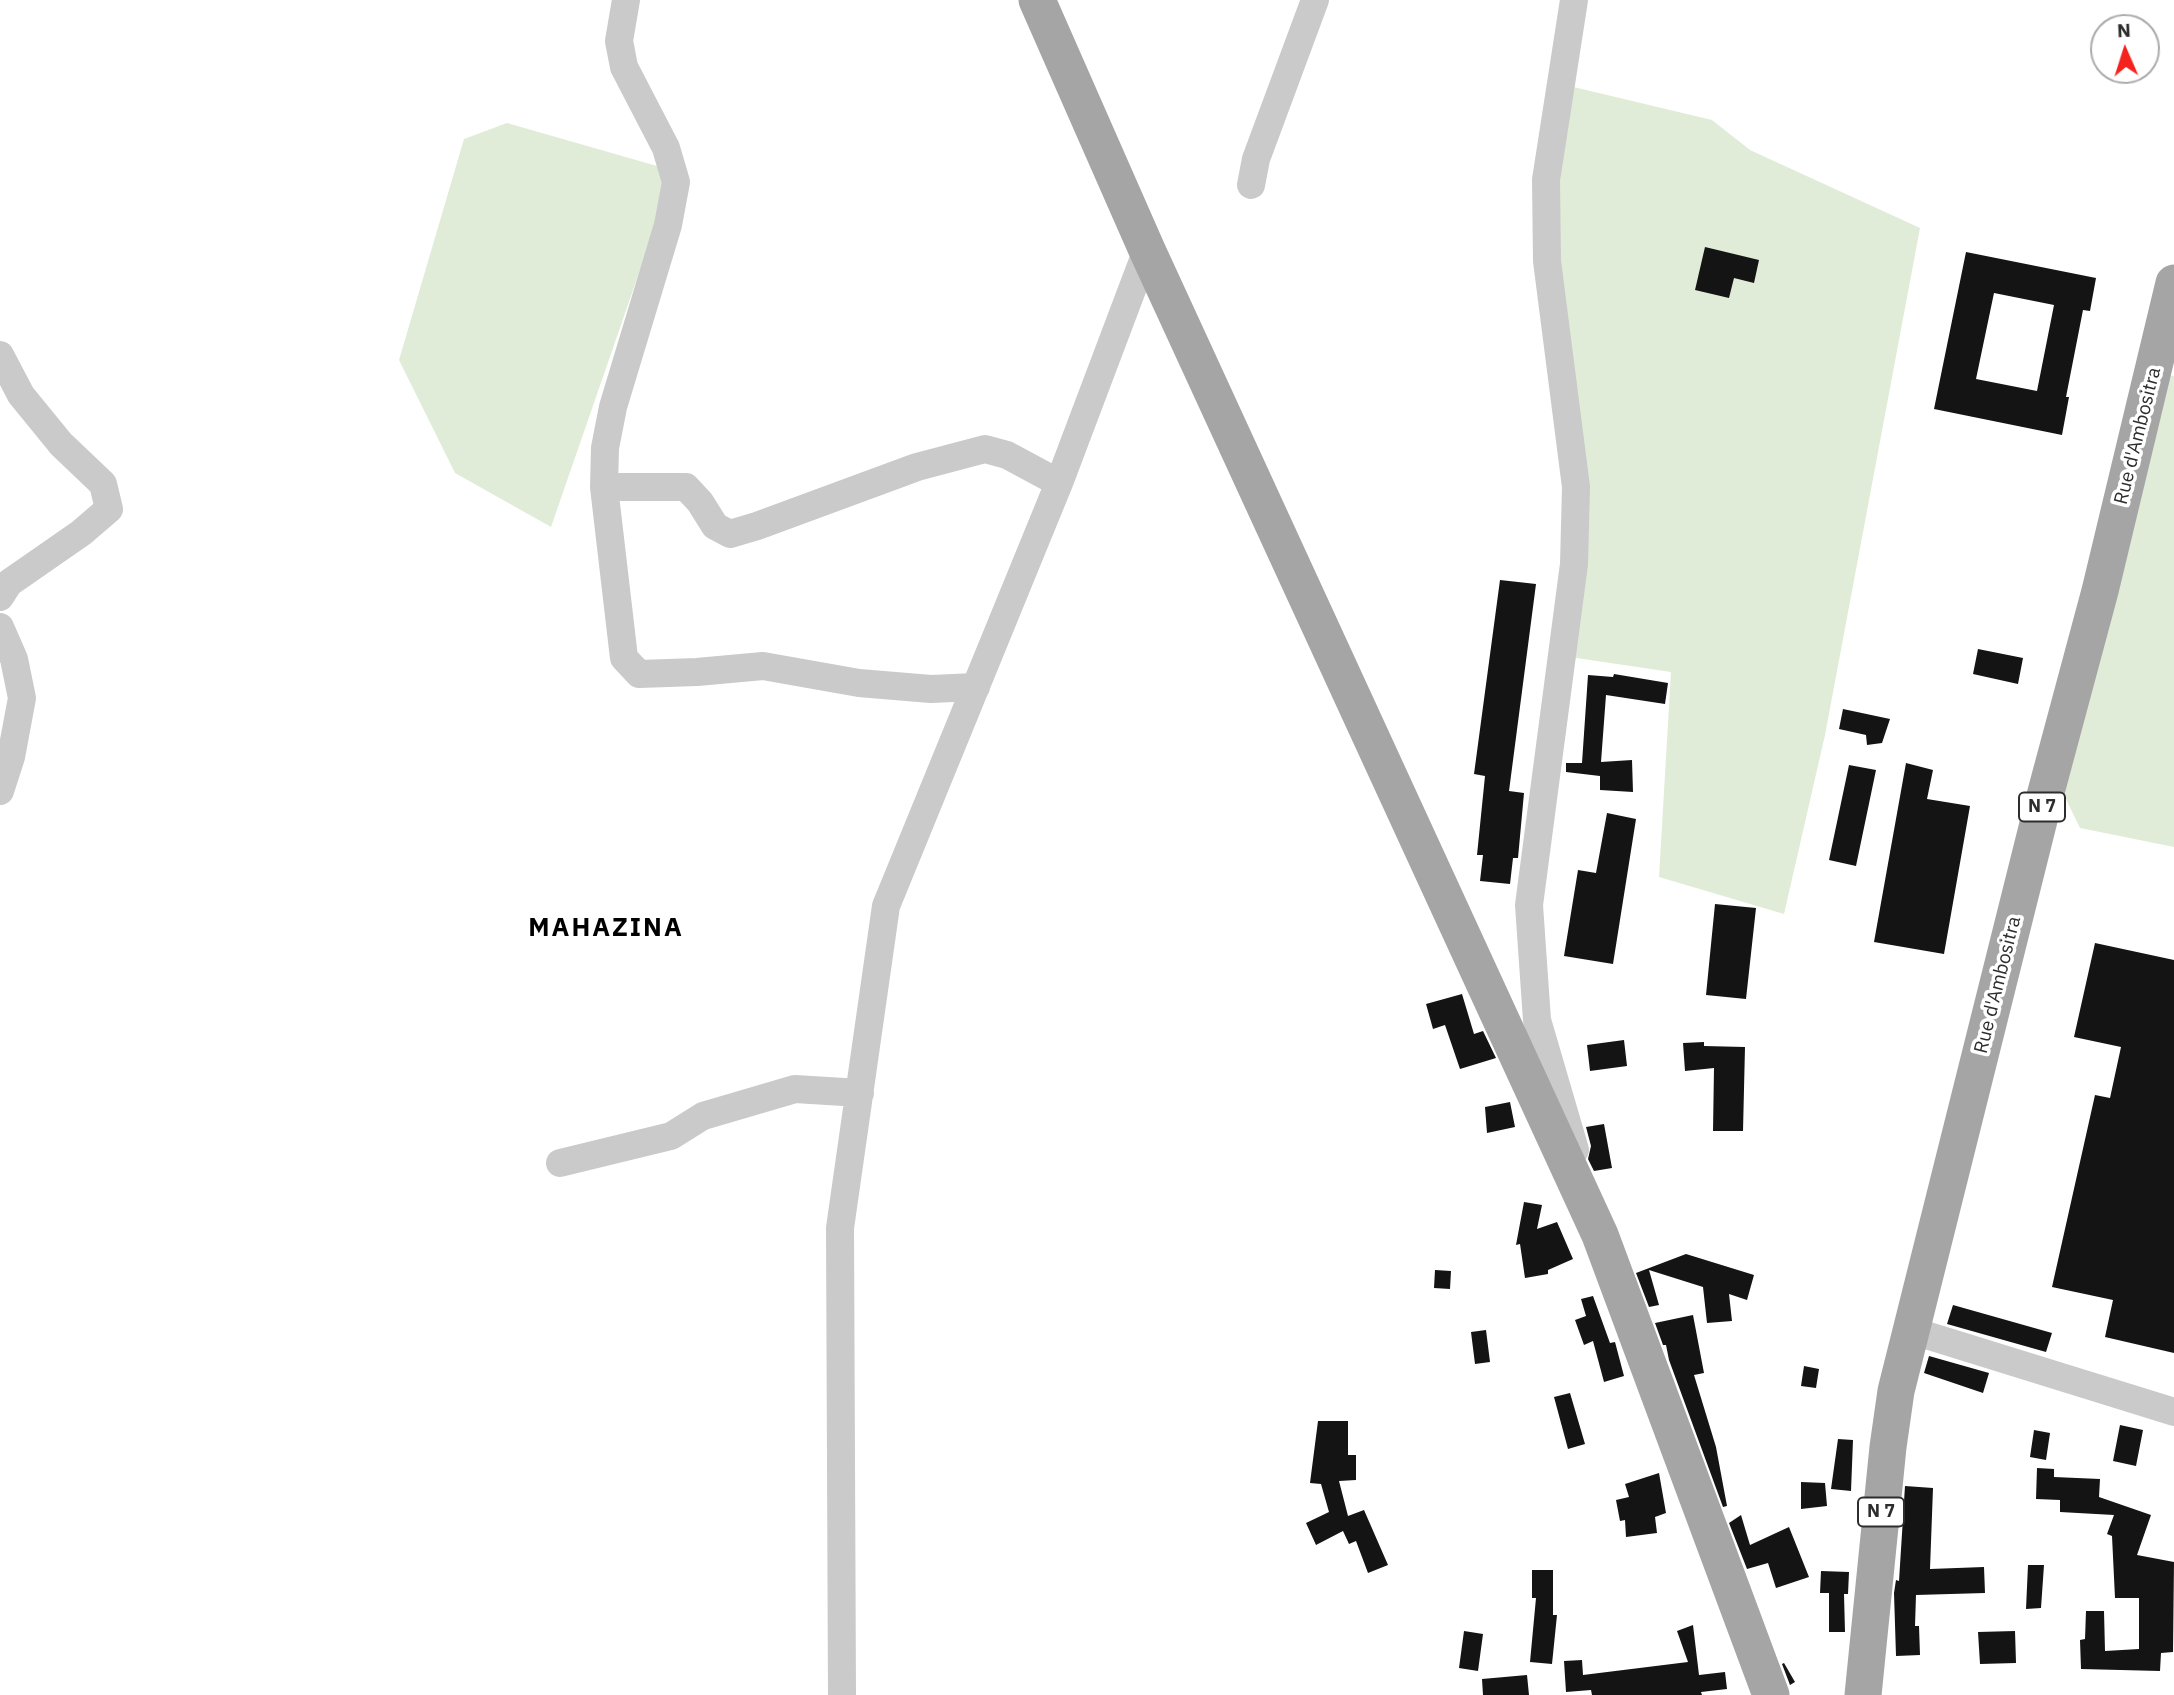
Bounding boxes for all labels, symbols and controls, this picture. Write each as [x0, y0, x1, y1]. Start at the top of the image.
north arrow [2090, 14, 2160, 84]
text: N [2116, 18, 2131, 42]
street label: Rue d'Ambositra [2110, 365, 2166, 507]
road number: N 7 [2019, 792, 2065, 822]
district label: MAHAZINA [529, 912, 683, 944]
street label: Rue d'Ambositra [1970, 914, 2026, 1056]
road number: N 7 [1858, 1498, 1904, 1526]

